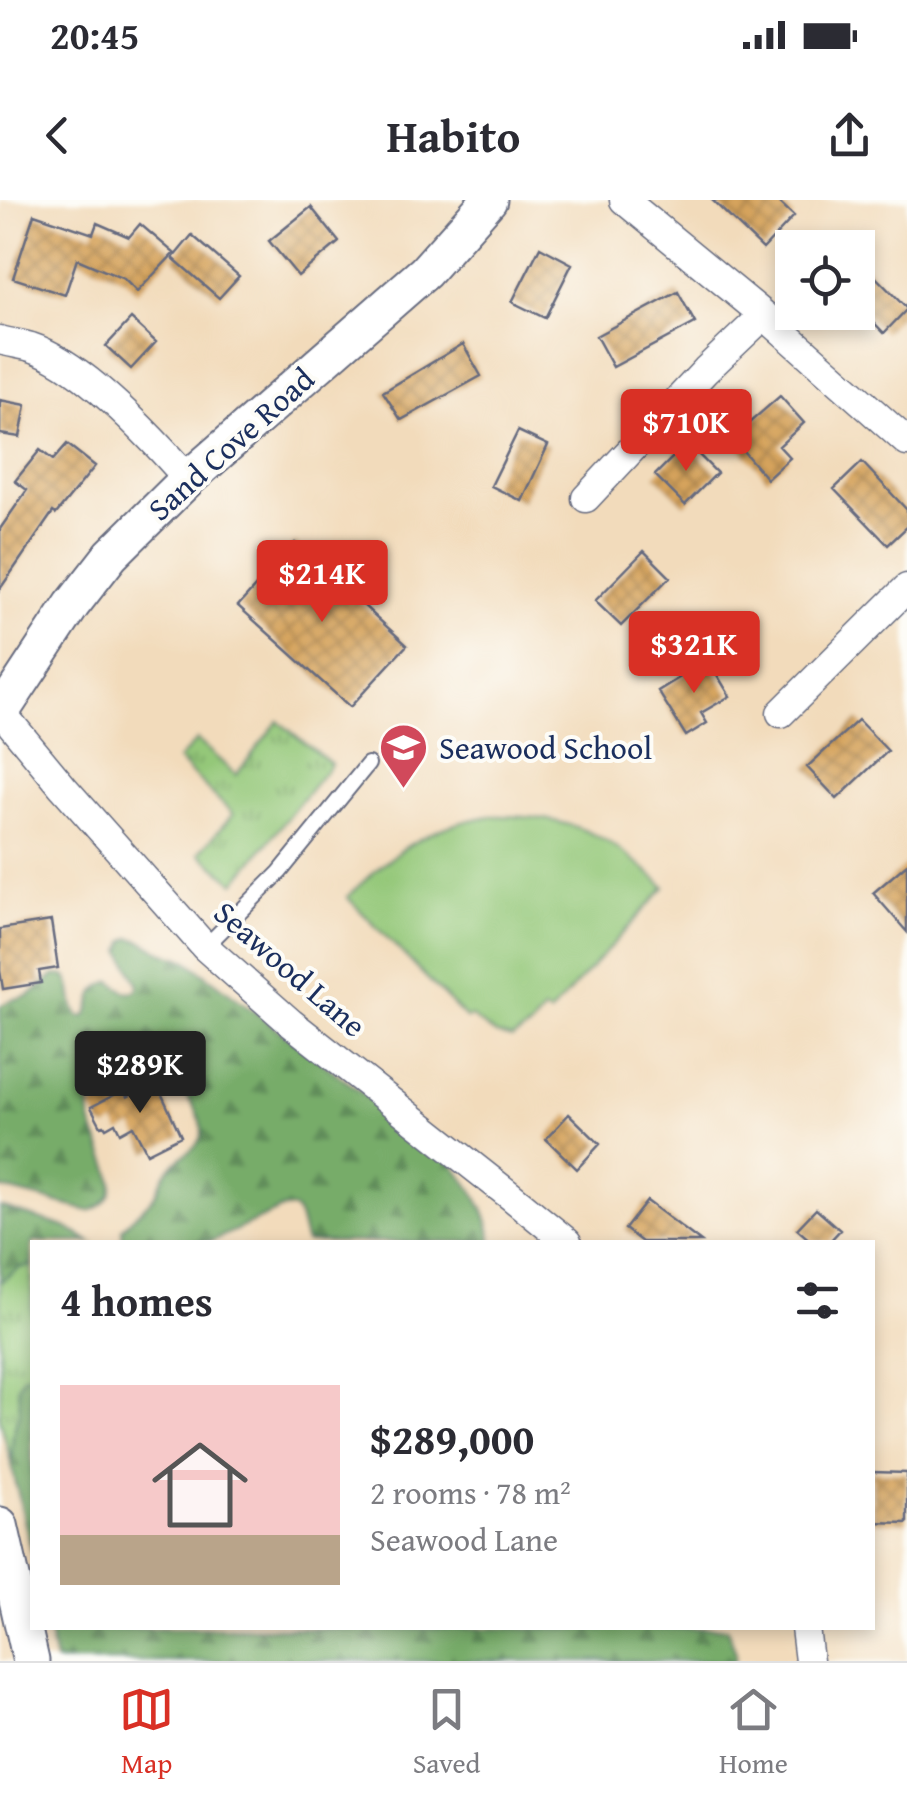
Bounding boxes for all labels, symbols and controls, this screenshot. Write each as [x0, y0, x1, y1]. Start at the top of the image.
text: 20:45 [50, 7, 140, 63]
text: Habito [387, 103, 520, 168]
icon: back [30, 108, 85, 163]
icon: share [822, 108, 877, 163]
map controls [775, 230, 875, 330]
button: locate [775, 230, 875, 330]
street label: Sand Cove Road [137, 356, 324, 531]
pin: $710K [616, 389, 756, 474]
text: $710K [643, 398, 729, 445]
pin: $214K [252, 540, 392, 625]
text: $214K [279, 549, 365, 596]
pin: $321K [624, 611, 764, 696]
text: $321K [651, 620, 737, 667]
school or university icon: Seawood School [378, 722, 430, 790]
place label: Seawood School [439, 724, 652, 771]
street label: Seawood Lane [204, 889, 377, 1048]
pin: $289K [70, 1031, 210, 1116]
text: $289K [97, 1040, 183, 1087]
text: 4 homes [60, 1270, 213, 1331]
icon: filters [790, 1273, 845, 1328]
text: $289,000 [370, 1408, 534, 1469]
icon: home [140, 1425, 260, 1545]
text: 2 rooms · 78 m² [370, 1469, 571, 1516]
text: Seawood Lane [370, 1516, 558, 1563]
tab: Map [119, 1682, 174, 1783]
tab: Saved [413, 1682, 480, 1783]
tab: Home [719, 1682, 788, 1783]

